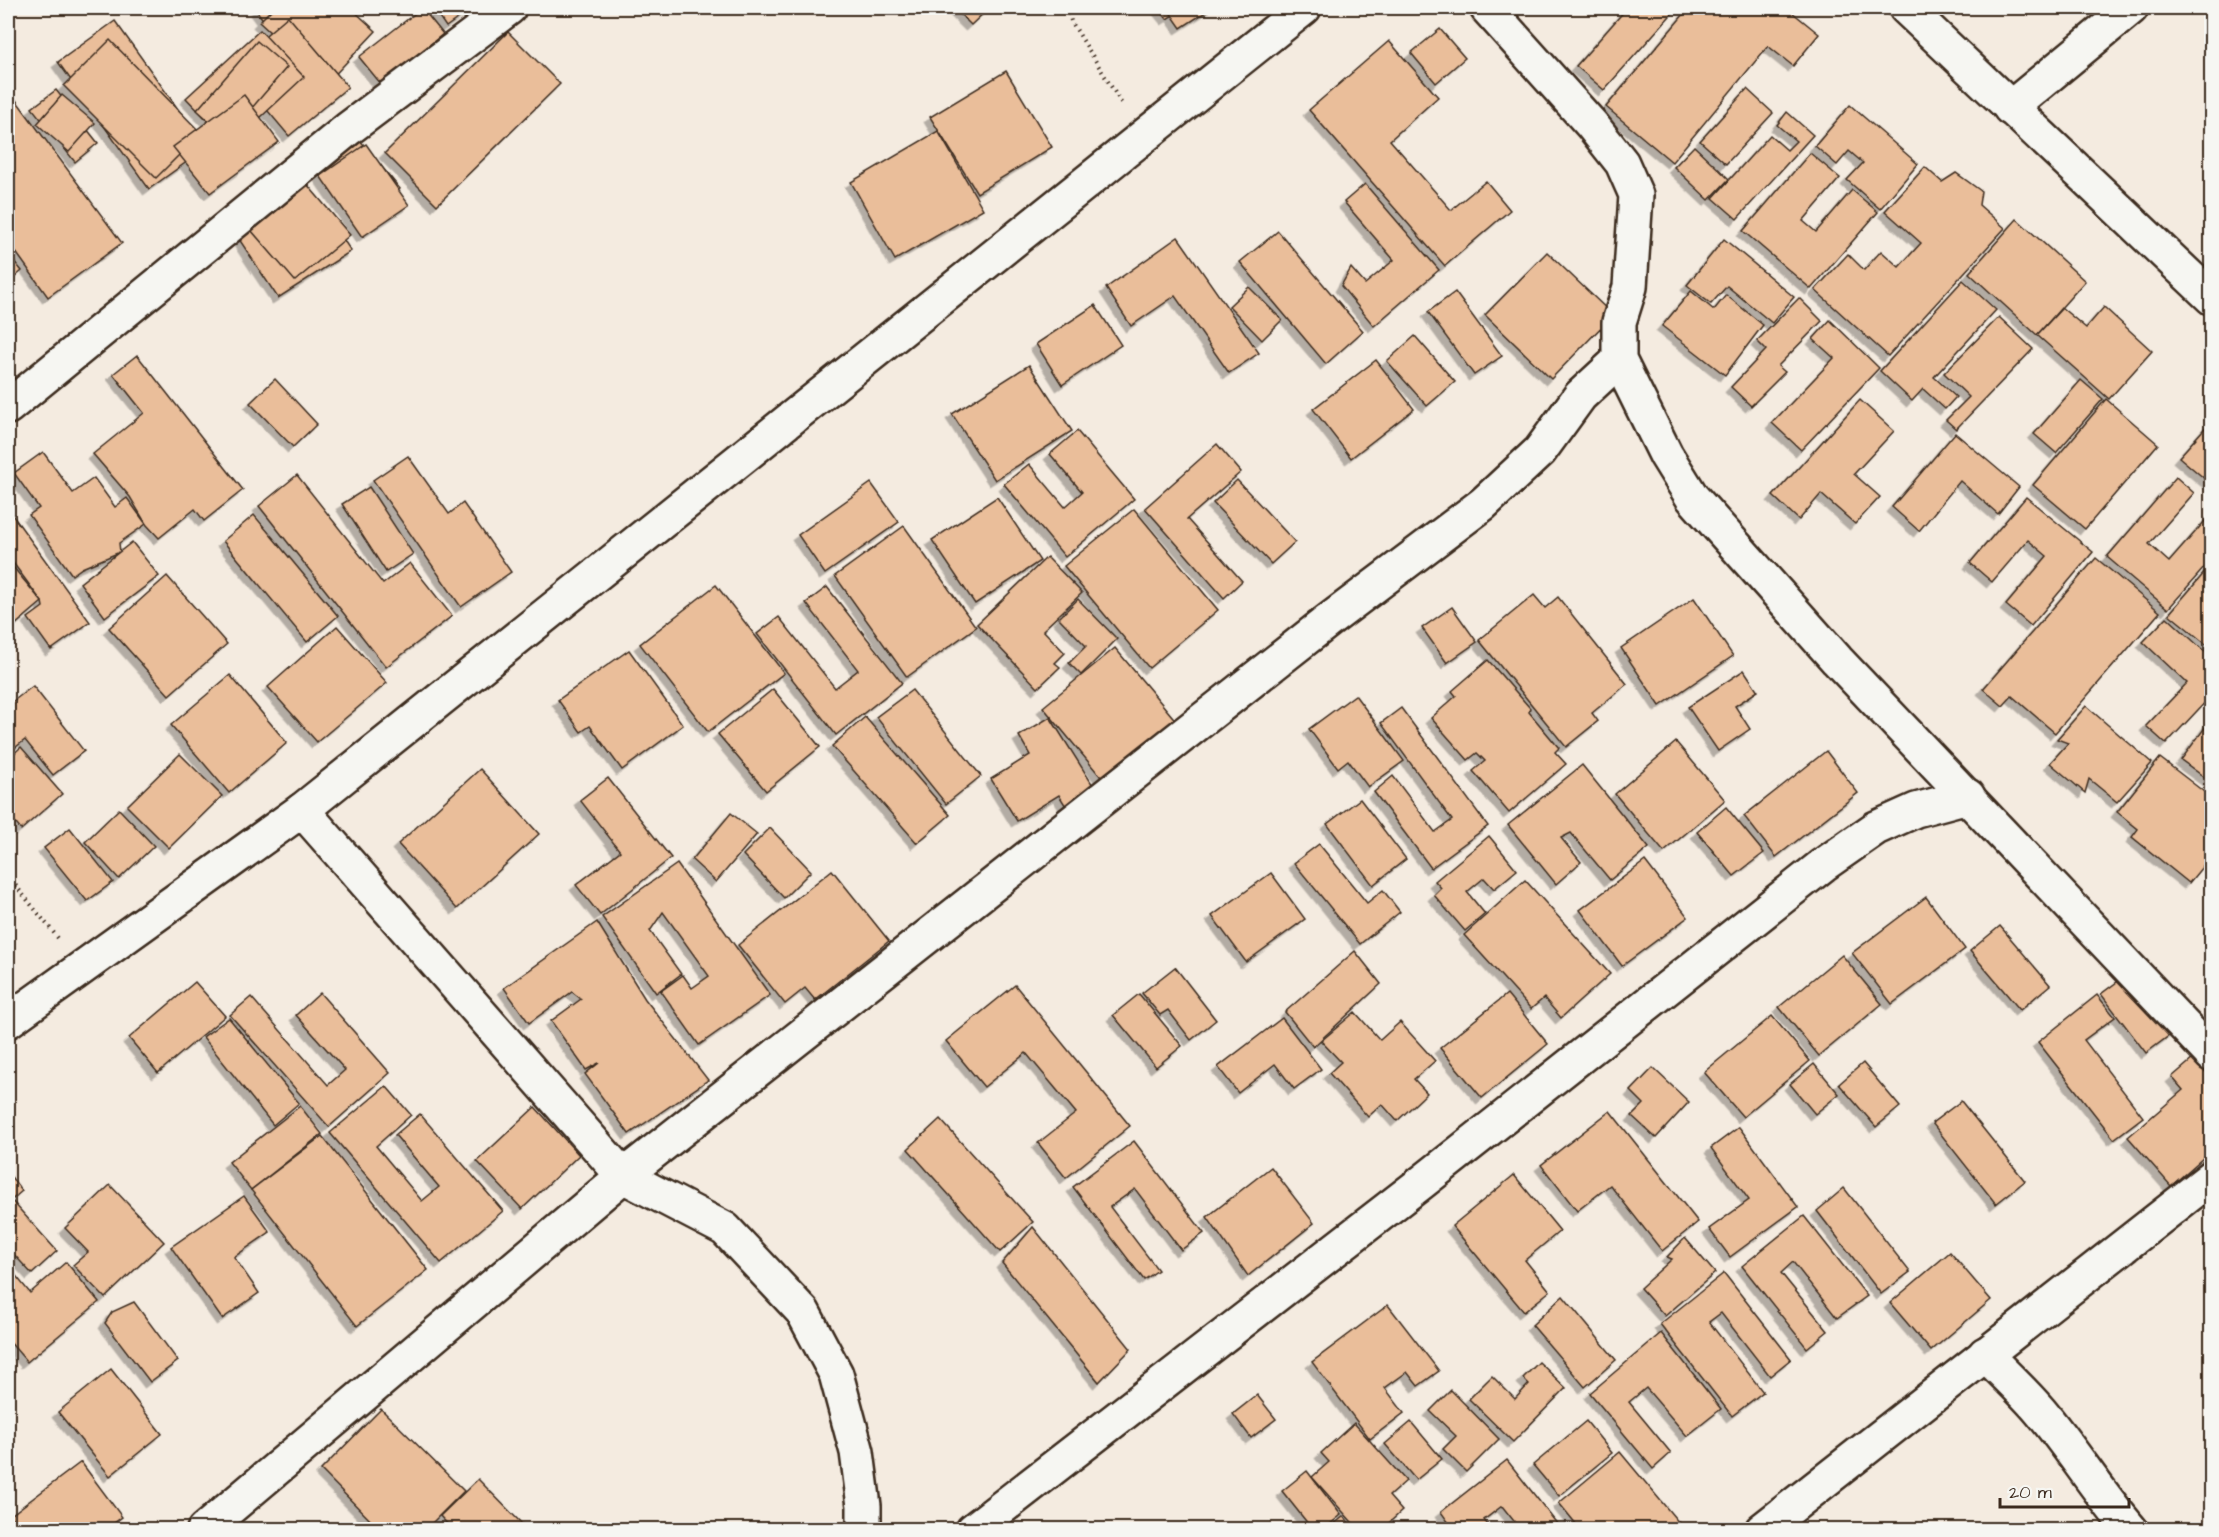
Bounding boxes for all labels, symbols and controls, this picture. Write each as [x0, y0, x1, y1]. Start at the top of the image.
scale bar [2000, 1471, 2129, 1509]
text: 20 m [2009, 1480, 2052, 1505]

